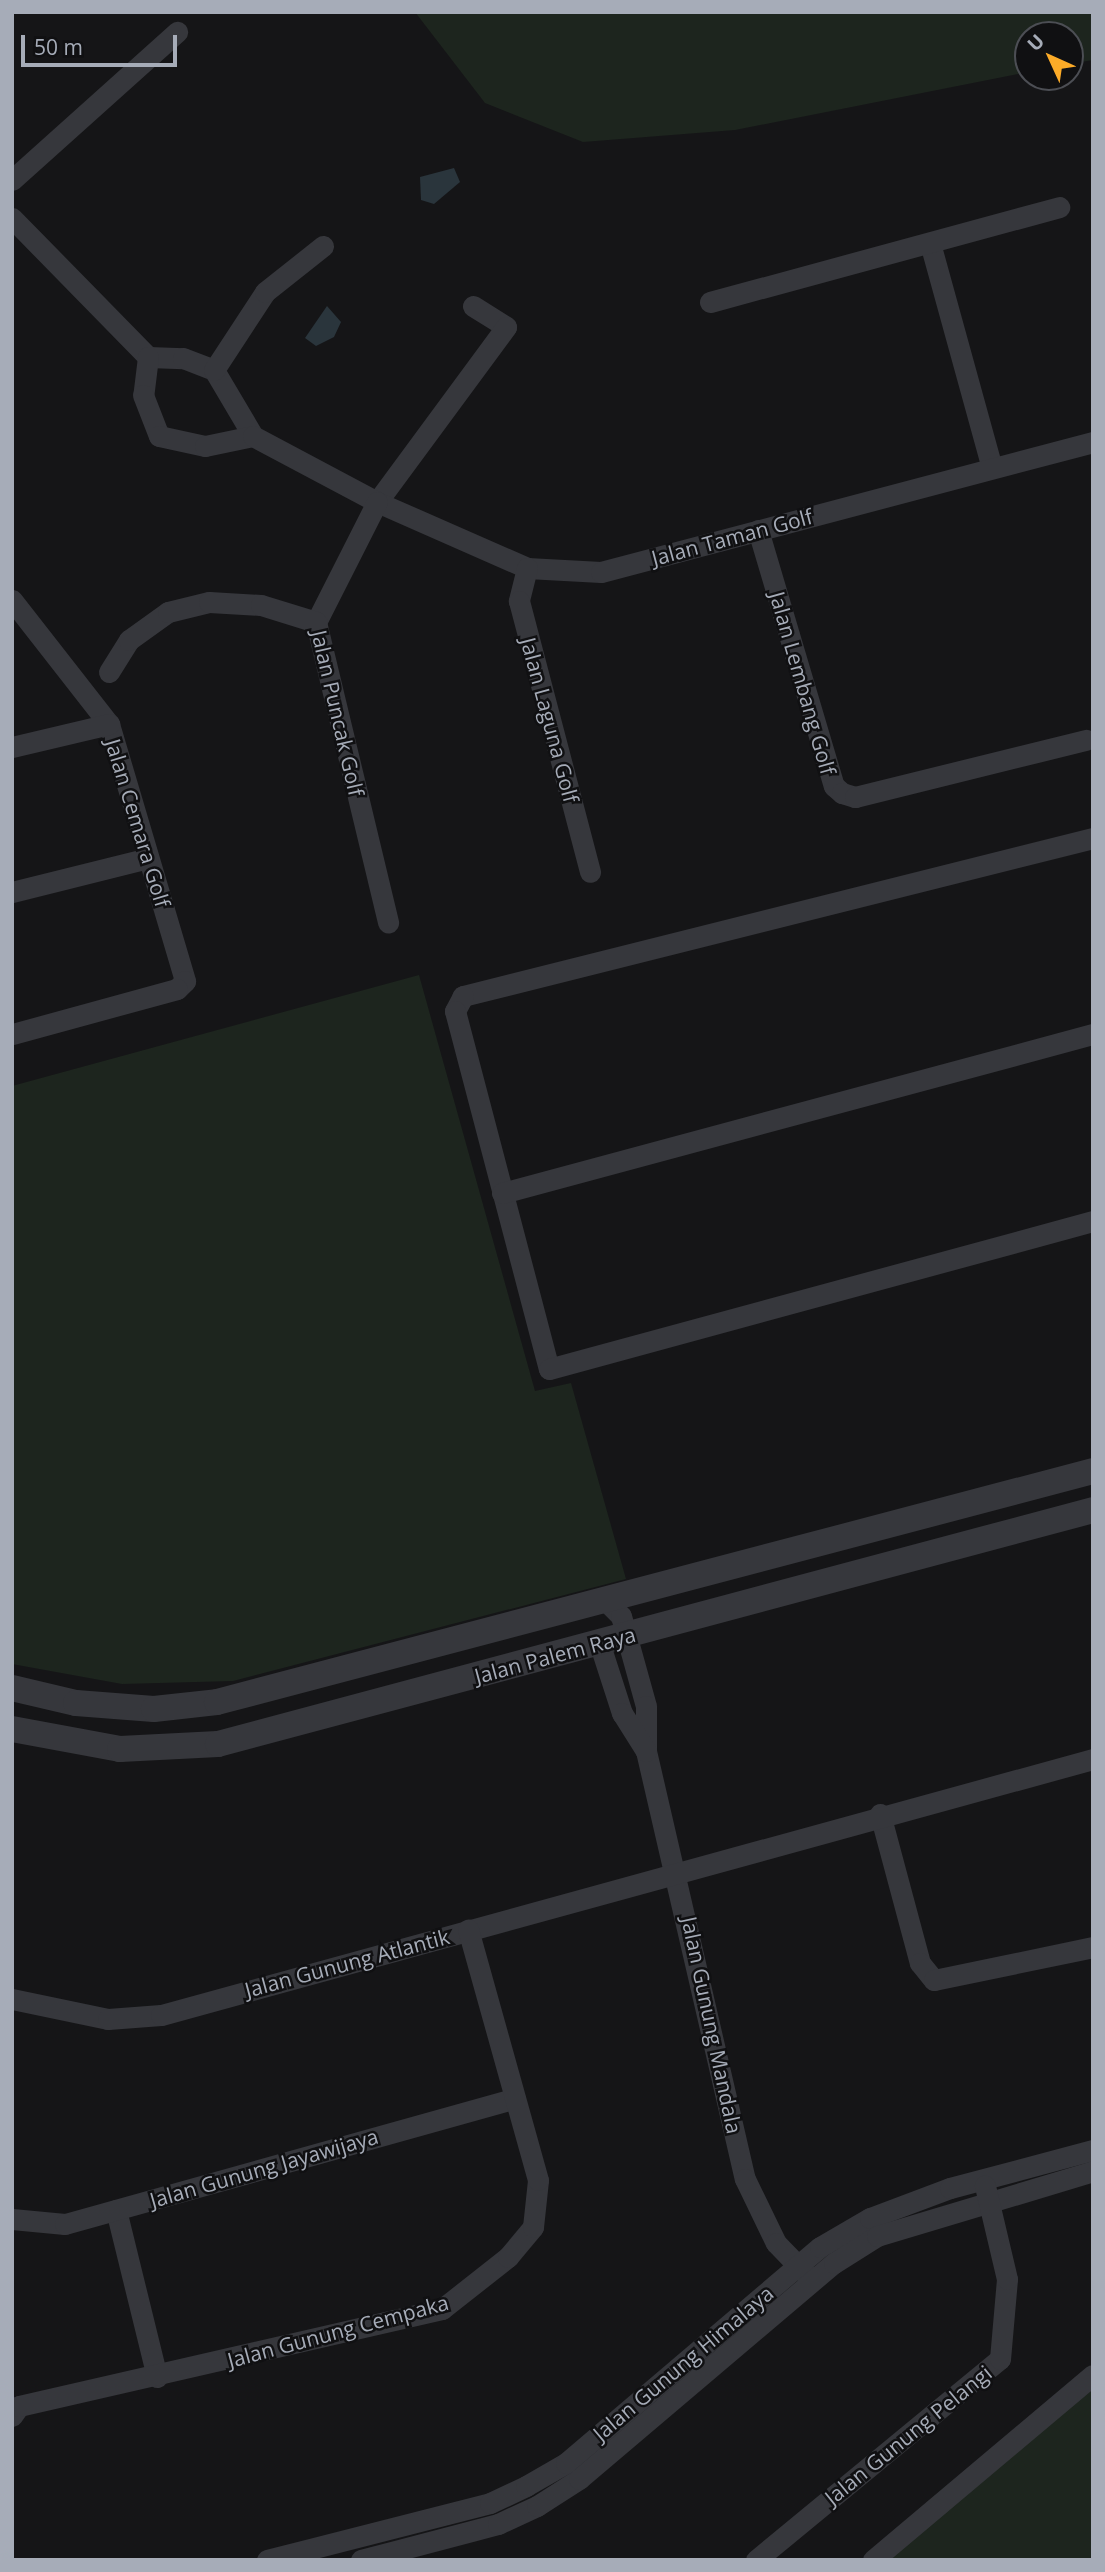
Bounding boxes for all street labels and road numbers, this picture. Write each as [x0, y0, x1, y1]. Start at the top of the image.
street label: Jalan Taman Golf [649, 503, 815, 571]
street label: Jalan Lembang Golf [765, 589, 841, 777]
street label: Jalan Puncak Golf [307, 628, 369, 798]
street label: Jalan Laguna Golf [516, 635, 584, 805]
street label: Jalan Cemara Golf [100, 736, 176, 910]
street label: Jalan Palem Raya [472, 1621, 638, 1689]
street label: Jalan Gunung Mandala [677, 1914, 747, 2136]
street label: Jalan Gunung Atlantik [242, 1924, 452, 2002]
street label: Jalan Gunung Jayawijaya [147, 2123, 381, 2213]
street label: Jalan Gunung Himalaya [588, 2280, 778, 2446]
street label: Jalan Gunung Cempaka [225, 2289, 451, 2373]
street label: Jalan Gunung Pelangi [820, 2360, 996, 2510]

